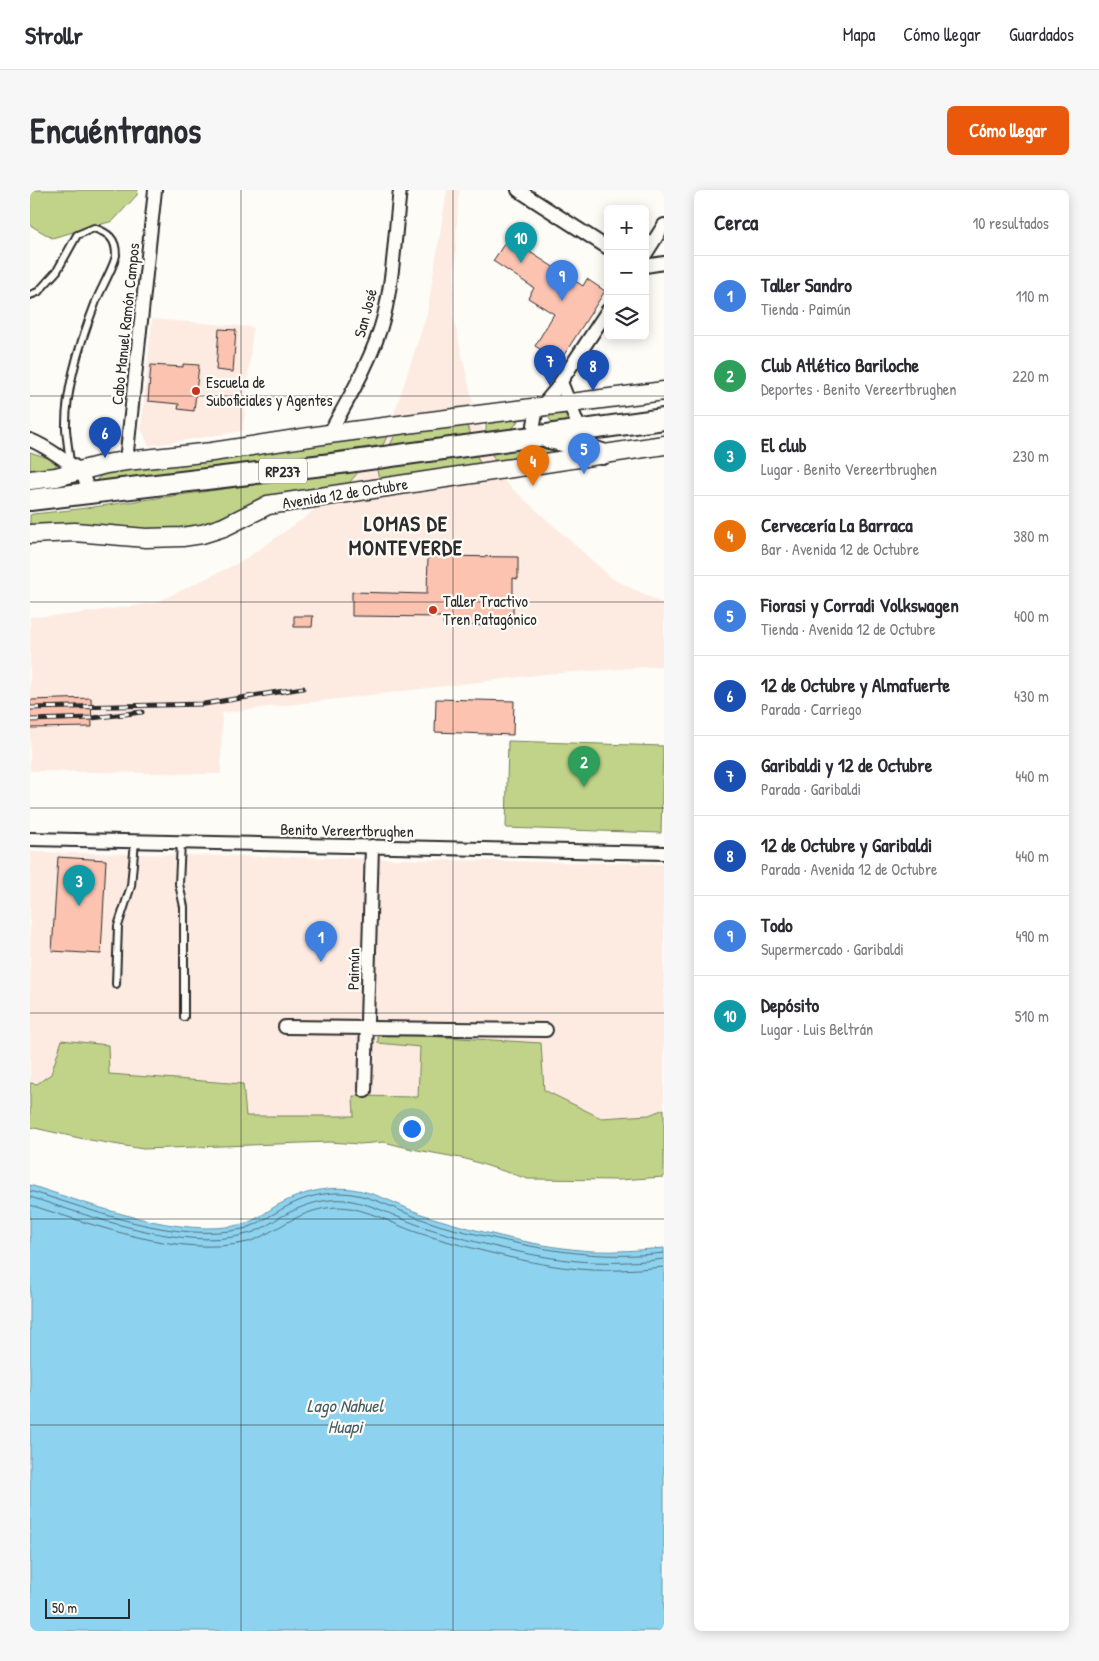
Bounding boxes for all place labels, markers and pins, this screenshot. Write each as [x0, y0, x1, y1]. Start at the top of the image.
pin: 10 [505, 222, 537, 263]
pin: 9 [546, 260, 578, 301]
pin: 7 [534, 345, 566, 386]
pin: 8 [577, 350, 609, 391]
place label: Escuela de Suboficiales y Agentes [206, 371, 333, 411]
marker: Escuela de Suboficiales y Agentes [190, 385, 202, 397]
pin: 6 [89, 417, 121, 458]
pin: 5 [568, 433, 600, 474]
pin: 4 [517, 445, 549, 486]
place label: Taller Tractivo Tren Patagónico [443, 590, 537, 630]
marker: Taller Tractivo Tren Patagónico [427, 604, 439, 616]
pin: 2 [568, 746, 600, 787]
pin: 3 [63, 865, 95, 906]
pin: 1 [305, 921, 337, 962]

